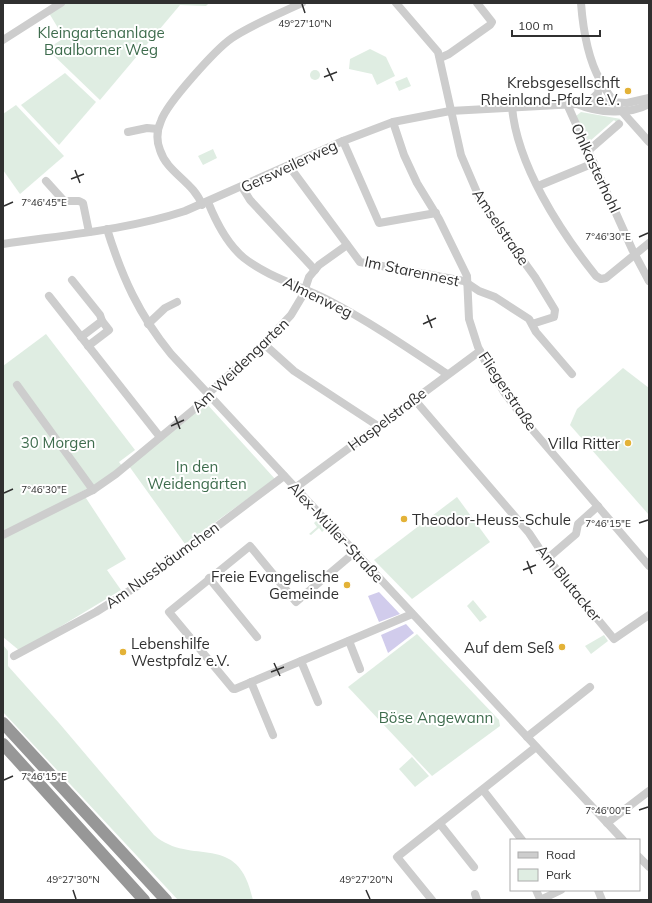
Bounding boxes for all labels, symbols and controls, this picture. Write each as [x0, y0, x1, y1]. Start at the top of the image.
scale bar [512, 12, 600, 38]
text: 49°27'10"N [278, 17, 332, 30]
text: 100 m [518, 18, 553, 33]
park label: Kleingartenanlage Baalborner Weg [37, 23, 165, 59]
place label: Krebsgesellschft Rheinland-Pfalz e.V. [481, 73, 620, 109]
marker: Krebsgesellschft Rheinland-Pfalz e.V. [623, 86, 633, 96]
street label: Ohlkasterhohl [567, 120, 625, 216]
street label: Gersweilerweg [238, 135, 340, 197]
street label: Amselstraße [469, 185, 533, 269]
text: 7°46'45"E [21, 196, 67, 209]
text: 7°46'30"E [585, 230, 631, 243]
street label: Im Starennest [363, 252, 461, 290]
street label: Almenweg [280, 272, 356, 322]
street label: Am Weidengarten [188, 314, 292, 416]
street label: Fliegerstraße [475, 348, 541, 434]
street label: Haspelstraße [344, 383, 430, 455]
park label: 30 Morgen [21, 433, 95, 452]
place label: Villa Ritter [548, 434, 621, 453]
marker: Villa Ritter [623, 438, 633, 448]
park label: In den Weidengärten [147, 457, 247, 493]
street label: Alex-Müller-Straße [284, 477, 388, 587]
text: 7°46'30"E [21, 483, 67, 496]
place label: Theodor-Heuss-Schule [412, 510, 571, 529]
marker: Theodor-Heuss-Schule [399, 514, 409, 524]
street label: Am Nussbäumchen [101, 517, 223, 613]
text: 7°46'15"E [585, 517, 631, 530]
street label: Am Blutacker [532, 541, 606, 626]
place label: Freie Evangelische Gemeinde [211, 567, 339, 603]
marker: Freie Evangelische Gemeinde [342, 580, 352, 590]
place label: Lebenshilfe Westpfalz e.V. [131, 634, 230, 670]
place label: Auf dem Seß [464, 638, 554, 657]
marker: Auf dem Seß [557, 642, 567, 652]
marker: Lebenshilfe Westpfalz e.V. [118, 647, 128, 657]
park label: Böse Angewann [379, 708, 493, 727]
text: 7°46'15"E [21, 770, 67, 783]
text: 7°46'00"E [585, 804, 631, 817]
legend [510, 839, 640, 891]
text: Road [546, 847, 575, 862]
text: Park [546, 867, 572, 882]
text: 49°27'30"N [46, 873, 100, 886]
text: 49°27'20"N [339, 873, 393, 886]

